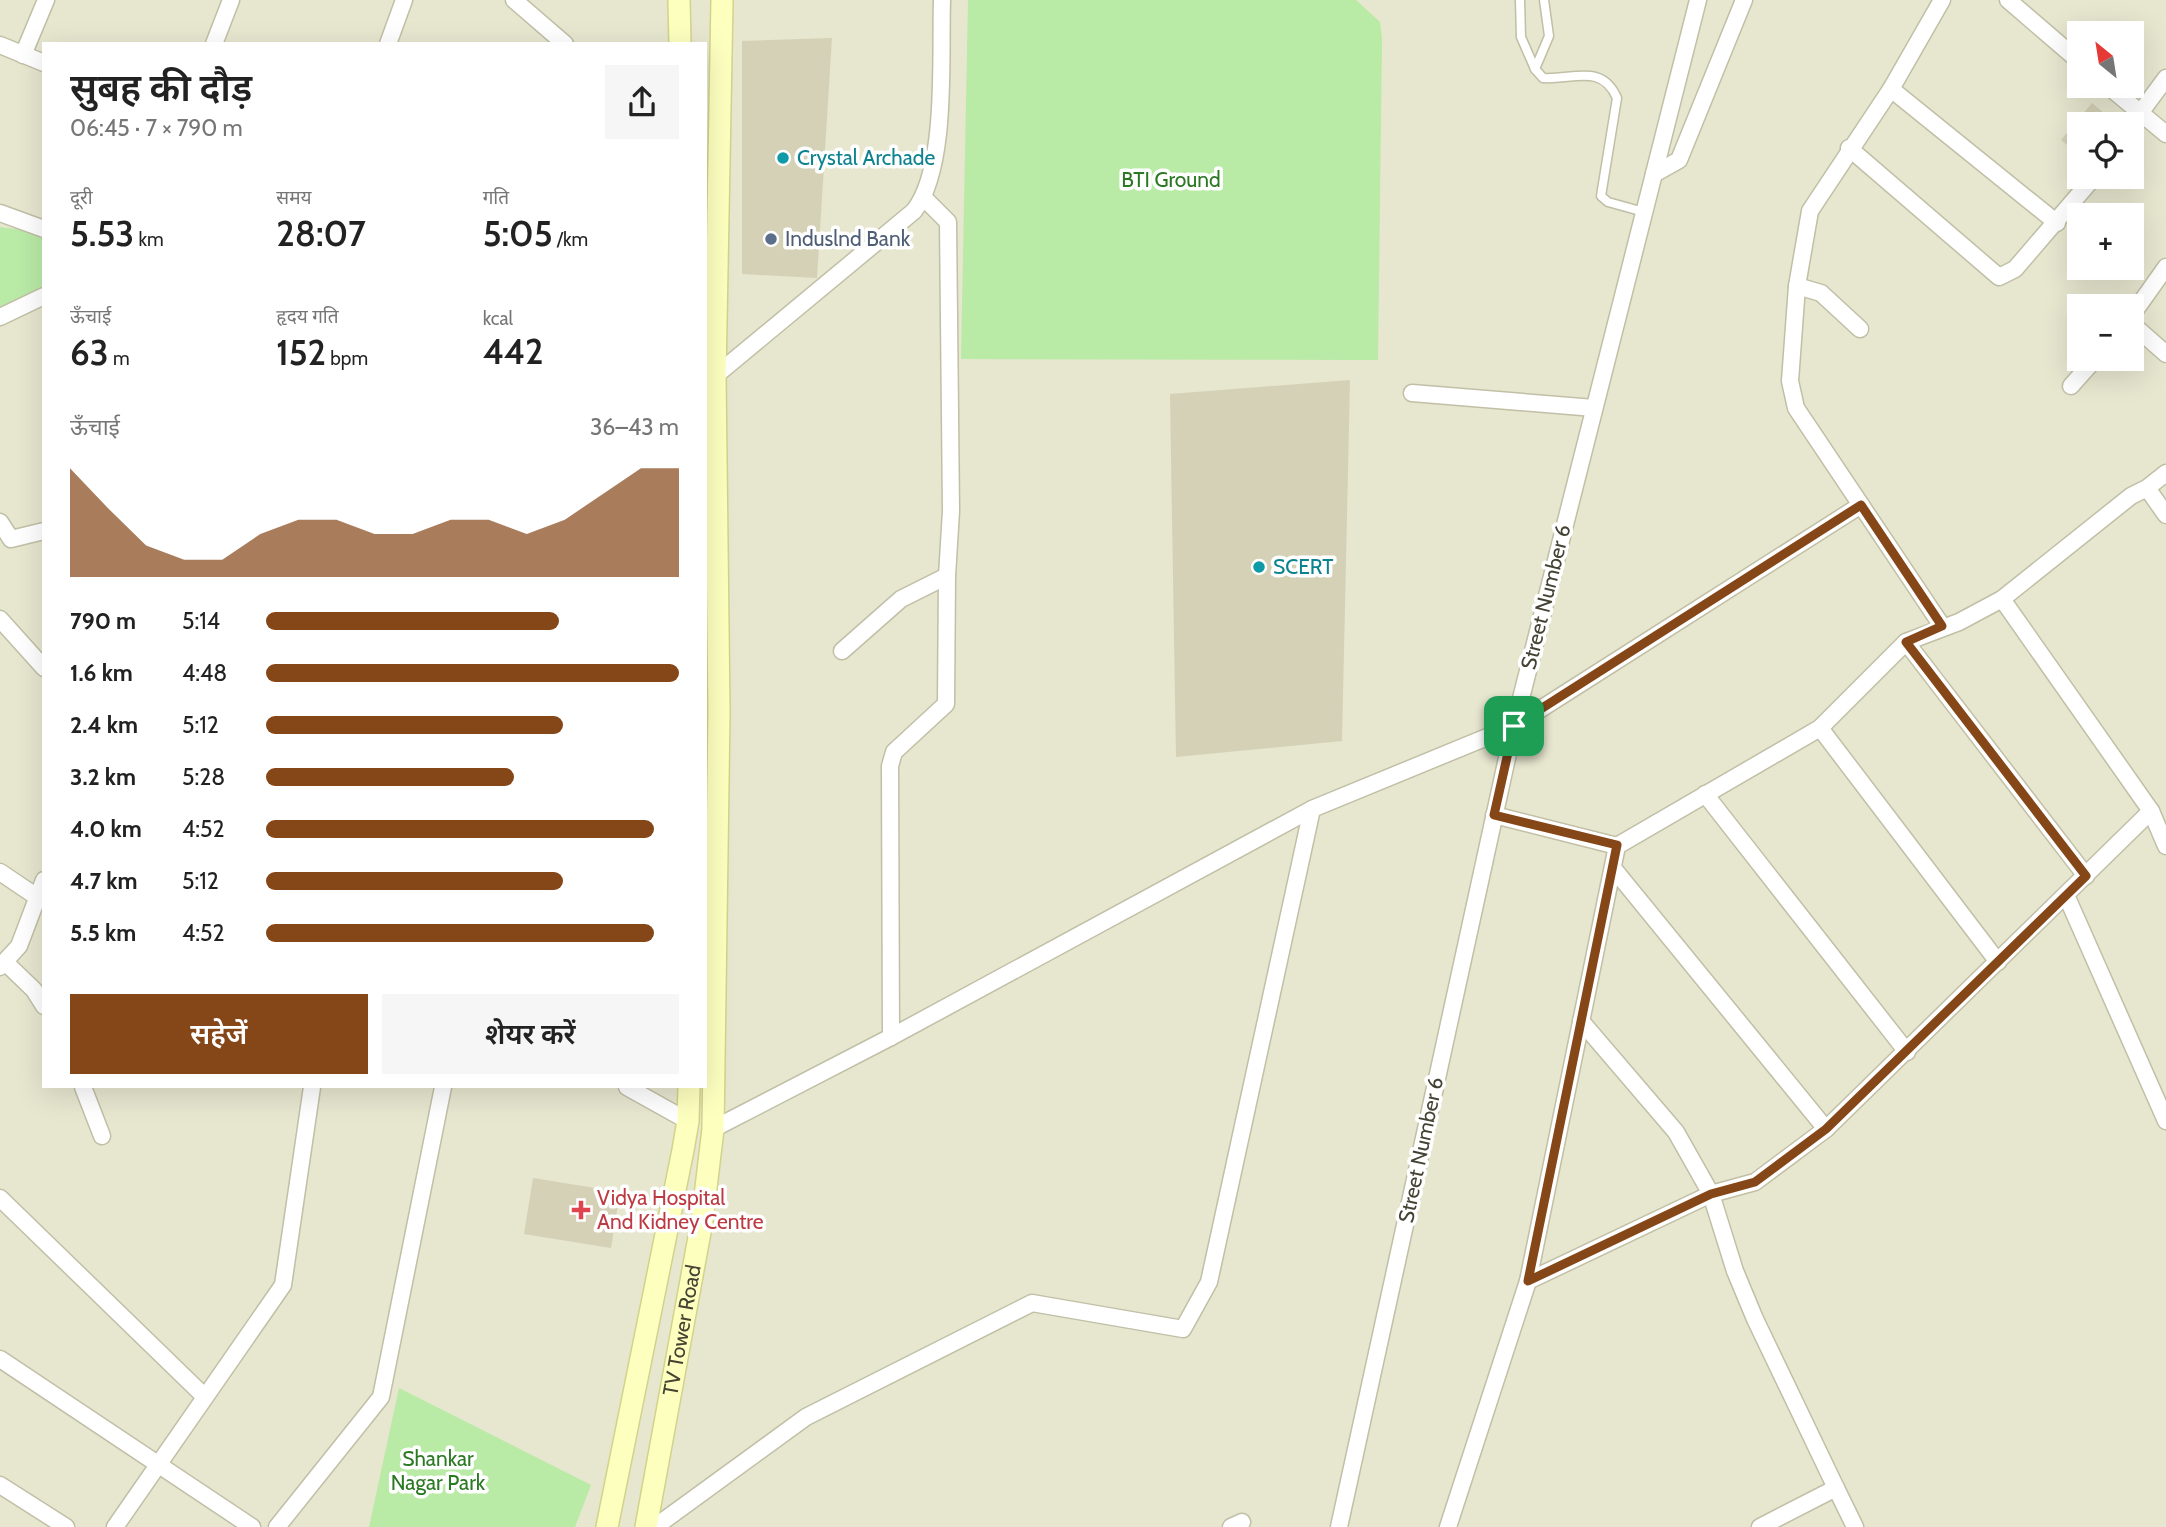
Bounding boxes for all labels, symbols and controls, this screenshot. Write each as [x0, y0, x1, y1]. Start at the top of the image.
north arrow [2067, 21, 2144, 98]
map controls [2067, 21, 2144, 371]
text: सुबह की दौड़ [70, 64, 252, 111]
button: share [605, 65, 679, 139]
button: locate [2067, 112, 2144, 189]
text: 06:45 · 7 × 790 m [70, 114, 243, 142]
place label: Crystal Archade [797, 145, 935, 170]
marker: Crystal Archade [775, 150, 791, 166]
park label: BTI Ground [1121, 167, 1221, 192]
text: दूरी [70, 186, 93, 209]
text: समय [276, 186, 312, 209]
text: गति [483, 186, 509, 209]
button: + [2067, 203, 2144, 280]
text: 5.53 [70, 212, 134, 255]
text: 28:07 [276, 212, 366, 255]
text: 5:05 [483, 212, 553, 255]
place label: Induslnd Bank [785, 226, 911, 251]
text: km [134, 228, 164, 251]
text: /km [553, 228, 588, 251]
marker: Induslnd Bank [763, 231, 779, 247]
button: − [2067, 294, 2144, 371]
text: ऊँचाई [70, 305, 111, 328]
text: हृदय गति [276, 305, 339, 328]
text: kcal [483, 307, 513, 330]
text: 442 [483, 330, 544, 373]
text: 63 [70, 331, 109, 374]
text: 152 [276, 331, 326, 374]
text: m [109, 347, 130, 370]
text: bpm [326, 347, 368, 370]
text: ऊँचाई [70, 413, 120, 441]
text: 36–43 m [590, 413, 679, 441]
street label: Street Number 6 [1515, 522, 1576, 672]
place label: SCERT [1273, 554, 1333, 579]
marker: SCERT [1251, 559, 1267, 575]
text: 790 m [70, 607, 136, 635]
text: 5:14 [182, 607, 220, 635]
text: 1.6 km [70, 659, 133, 687]
text: 4:48 [182, 659, 227, 687]
pin [1484, 696, 1544, 756]
icon: arrive [1495, 707, 1533, 745]
text: 2.4 km [70, 711, 138, 739]
text: 5:12 [182, 711, 219, 739]
text: 3.2 km [70, 763, 136, 791]
text: 5:28 [182, 763, 225, 791]
text: 4.0 km [70, 815, 142, 843]
text: 4:52 [182, 815, 225, 843]
text: 4.7 km [70, 867, 137, 895]
text: 5:12 [182, 867, 219, 895]
text: 5.5 km [70, 919, 136, 947]
text: 4:52 [182, 919, 225, 947]
button: सहेजें [70, 994, 368, 1074]
button: शेयर करें [382, 994, 679, 1074]
street label: Street Number 6 [1393, 1075, 1448, 1225]
place label: Vidya Hospital And Kidney Centre [597, 1185, 764, 1234]
marker: Vidya Hospital And Kidney Centre [571, 1200, 591, 1220]
street label: TV Tower Road [657, 1263, 706, 1398]
park label: Shankar Nagar Park [391, 1446, 486, 1495]

